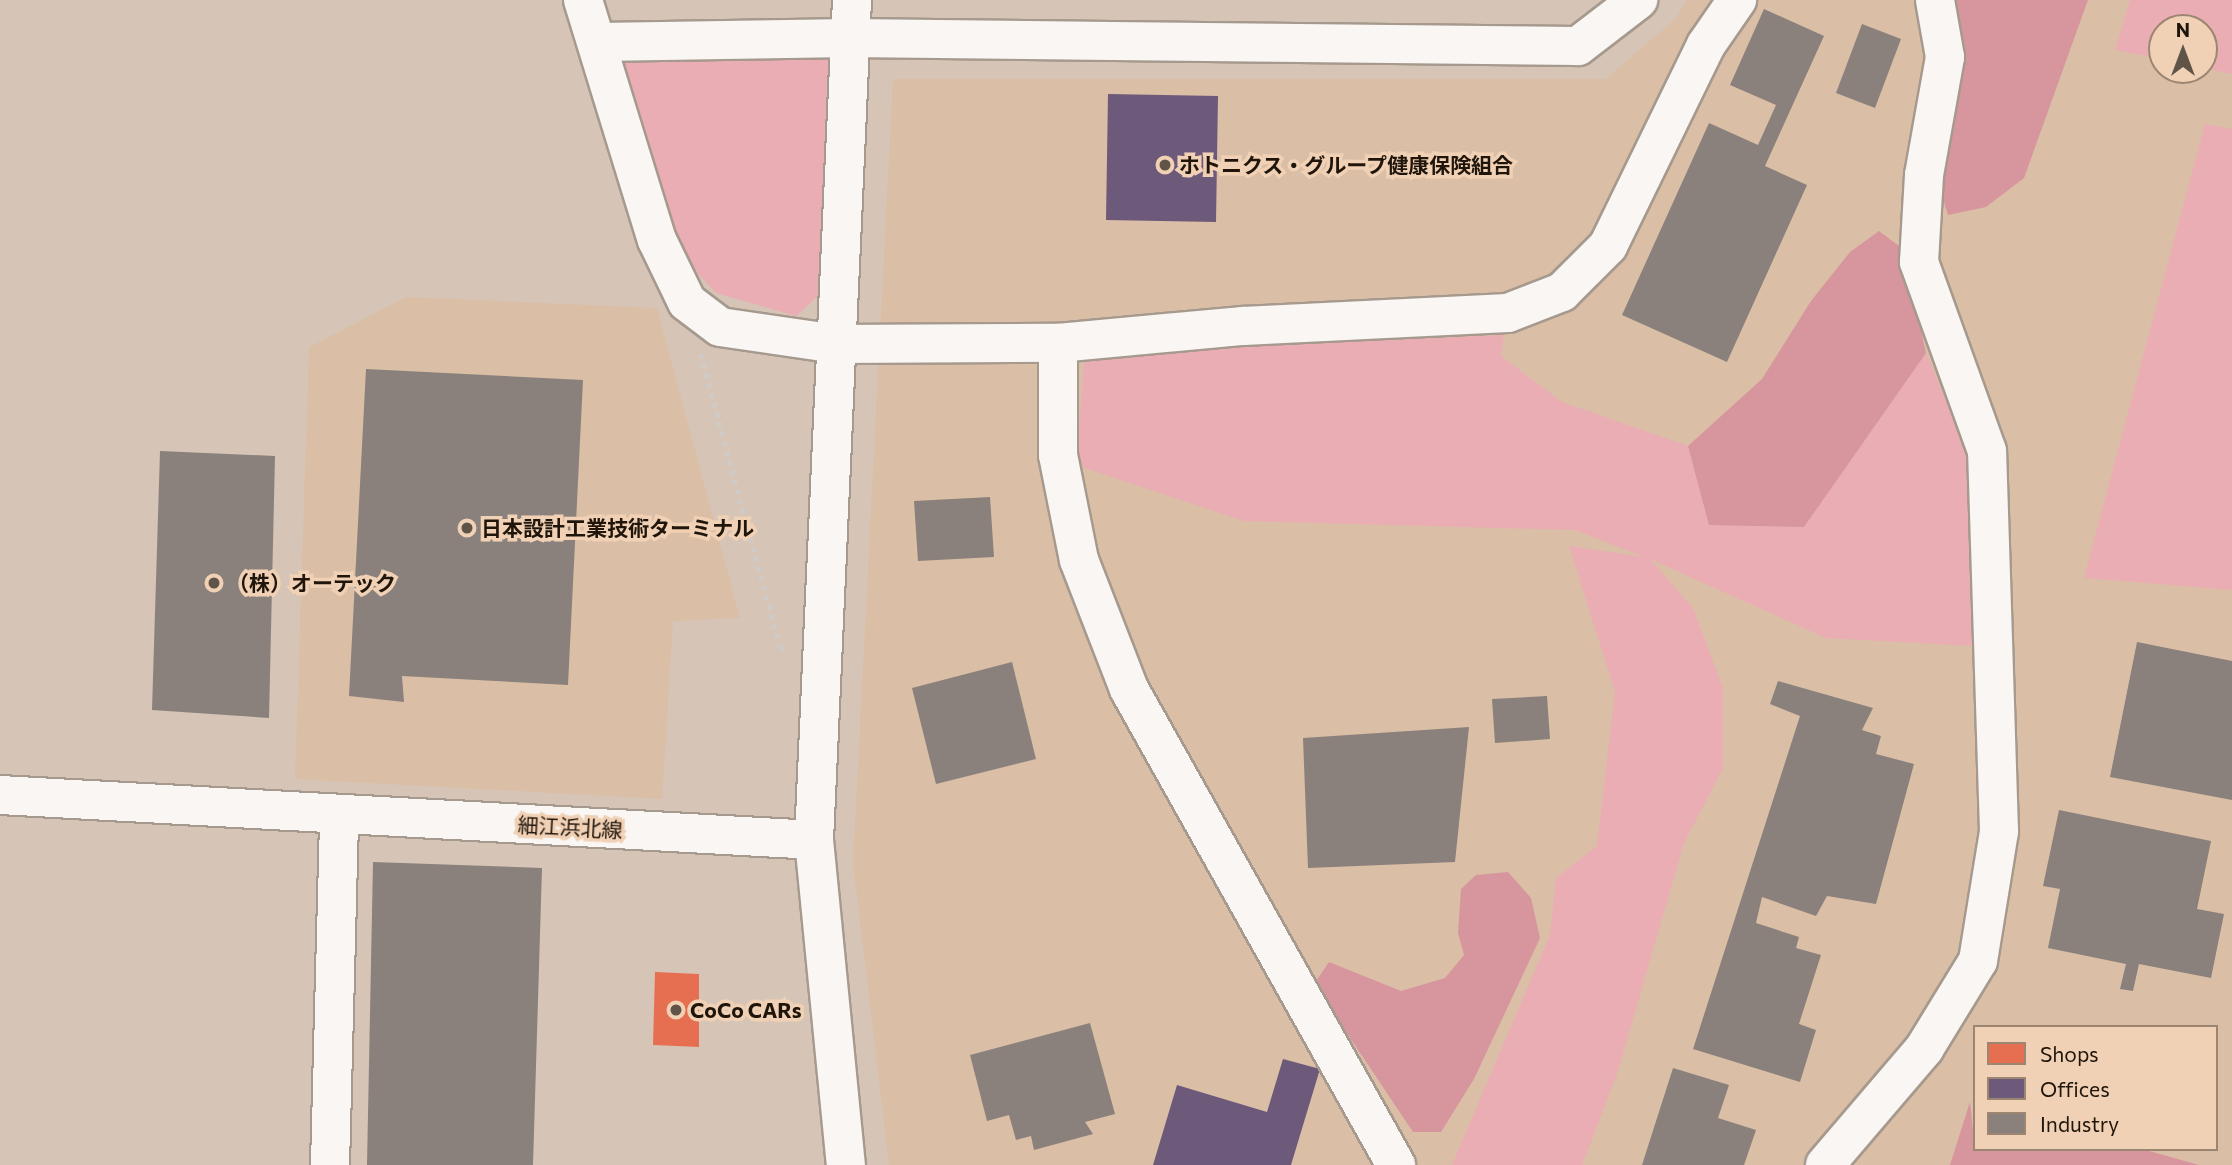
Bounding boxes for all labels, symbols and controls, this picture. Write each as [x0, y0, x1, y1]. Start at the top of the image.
north arrow [2148, 14, 2218, 84]
text: N [2176, 18, 2190, 41]
place label: ホトニクス・グループ健康保険組合 [1179, 152, 1515, 178]
marker: ホトニクス・グループ健康保険組合 [1157, 157, 1173, 173]
place label: 日本設計工業技術ターミナル [481, 515, 754, 541]
marker: 日本設計工業技術ターミナル [459, 520, 475, 536]
place label: （株）オーテック [228, 570, 396, 596]
marker: （株）オーテック [206, 575, 222, 591]
street label: 細江浜北線 [517, 812, 623, 842]
place label: CoCo CARs [690, 997, 802, 1023]
marker: CoCo CARs [668, 1002, 684, 1018]
legend [1973, 1025, 2218, 1151]
text: Shops [2040, 1041, 2099, 1066]
text: Offices [2040, 1076, 2110, 1101]
text: Industry [2040, 1111, 2119, 1136]

